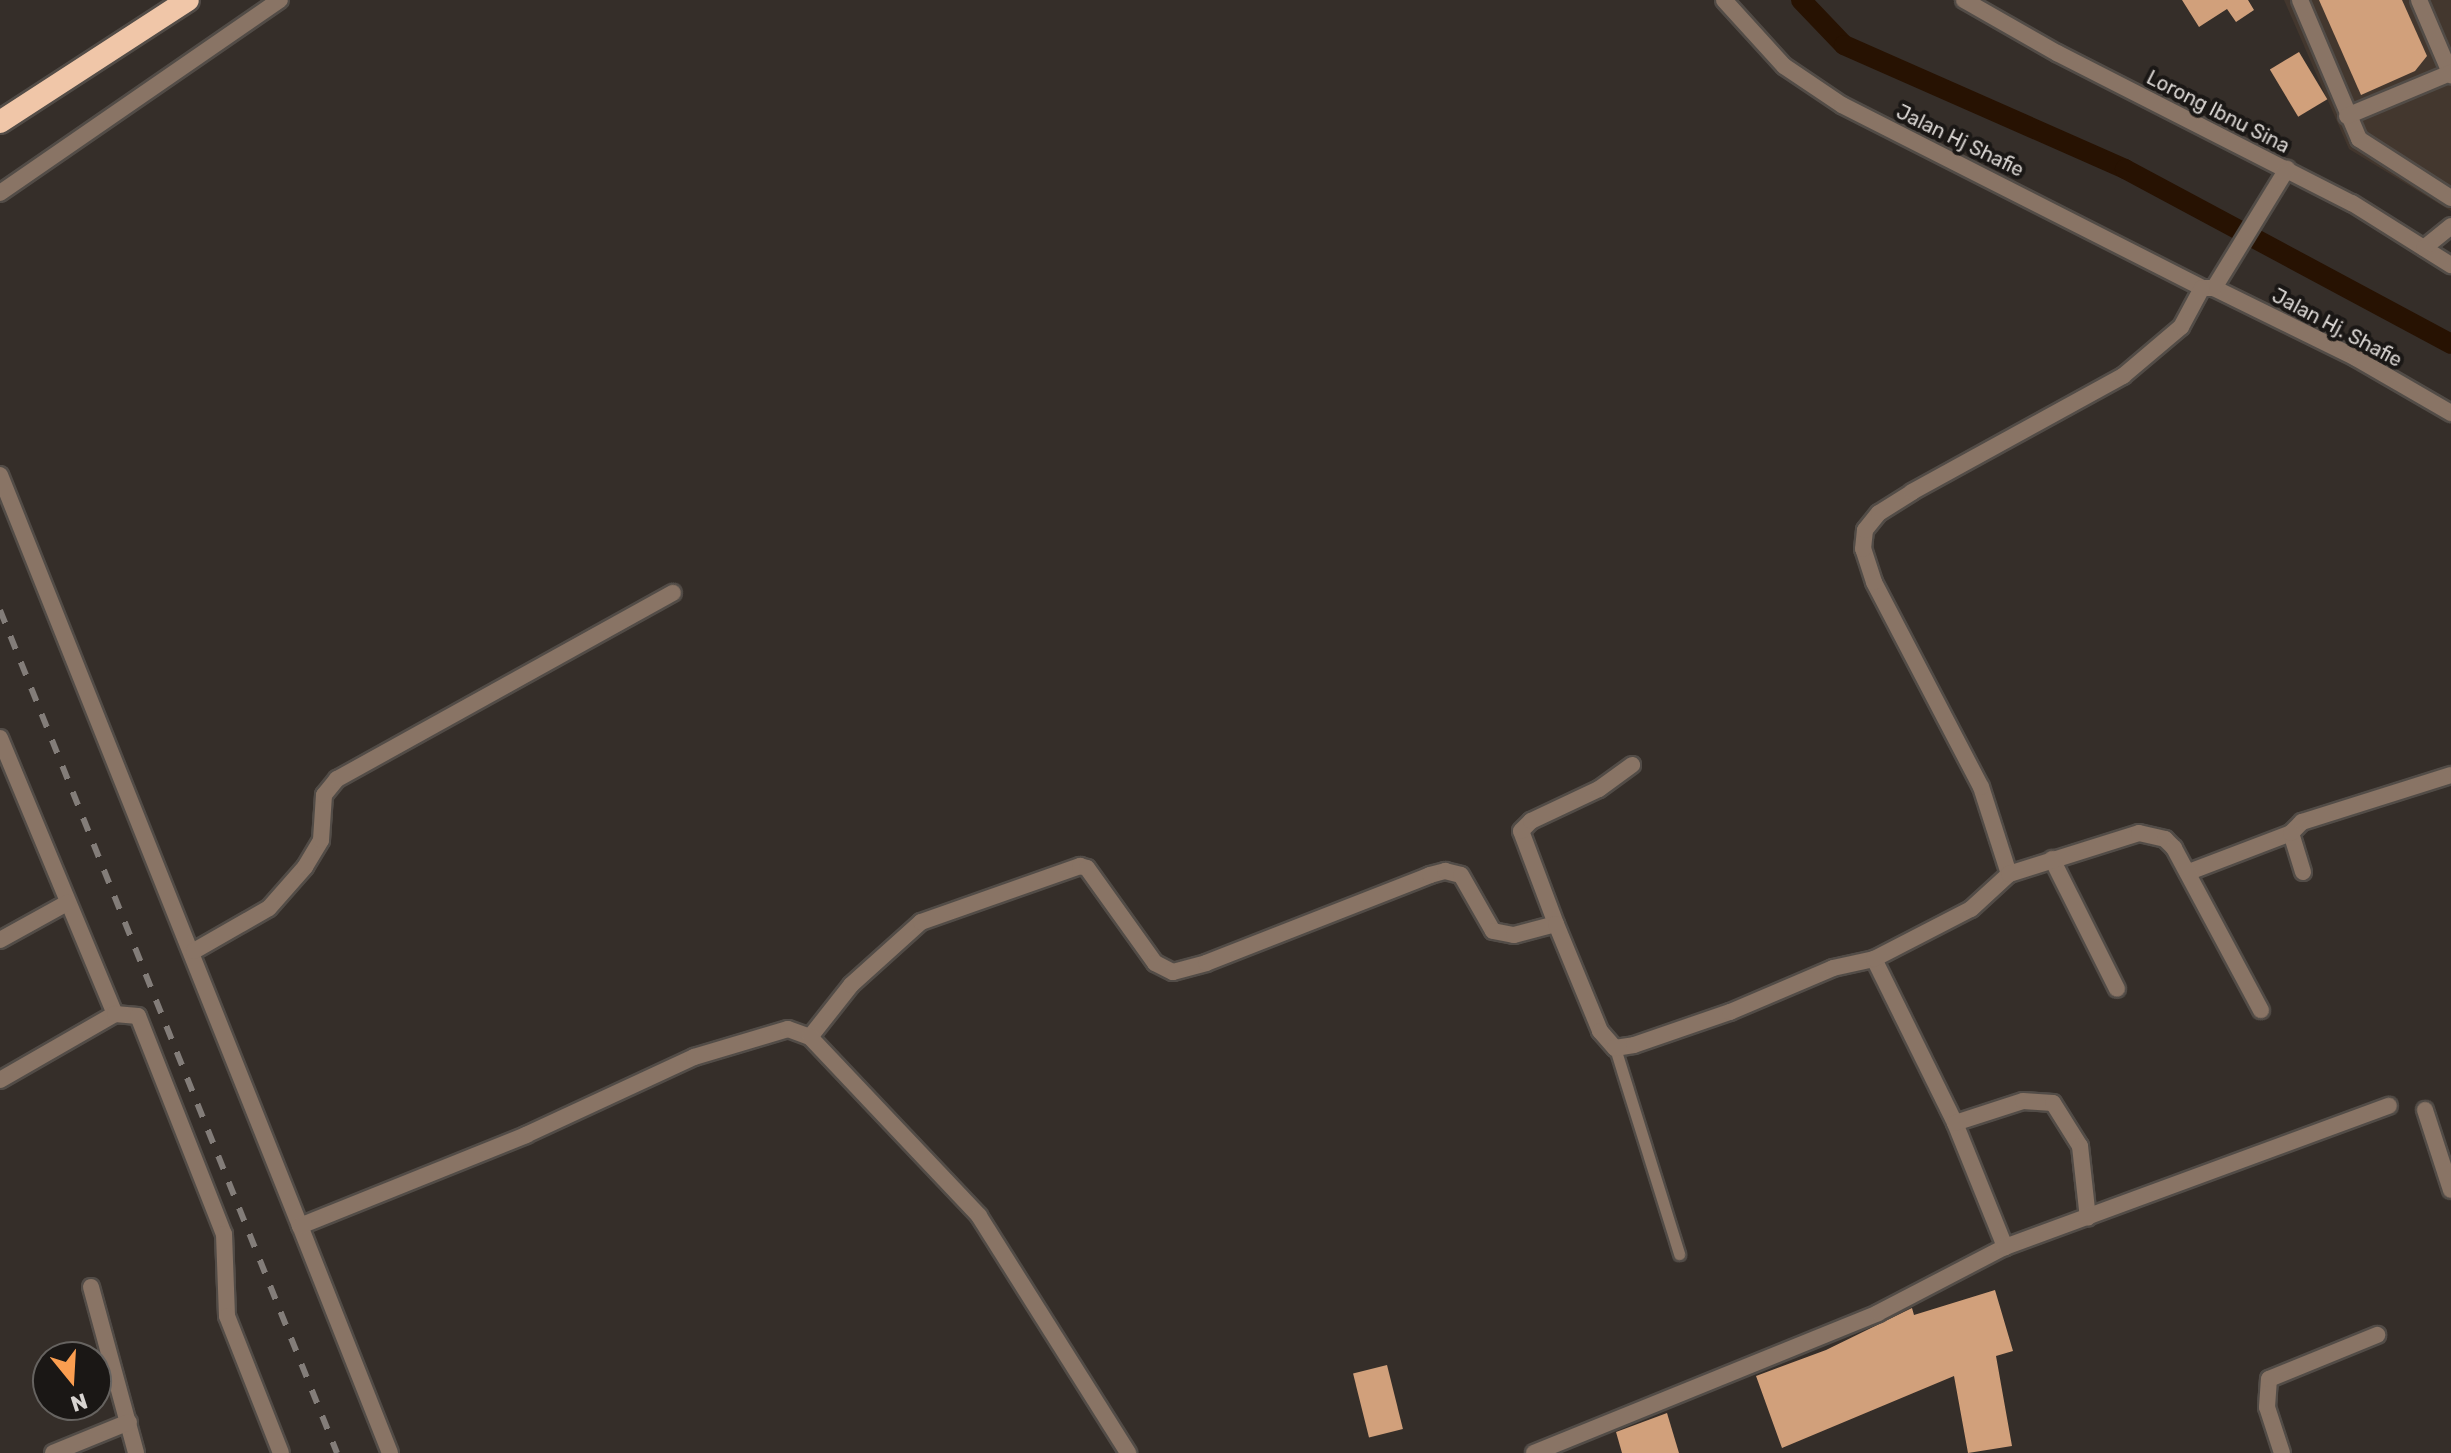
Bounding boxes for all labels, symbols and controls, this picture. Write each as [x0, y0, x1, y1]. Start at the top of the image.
street label: Lorong Ibnu Sina [2143, 66, 2293, 158]
street label: Jalan Hj Shafie [1892, 100, 2028, 182]
street label: Jalan Hj. Shafie [2268, 284, 2406, 372]
north arrow [32, 1341, 112, 1421]
text: N [67, 1387, 91, 1418]

